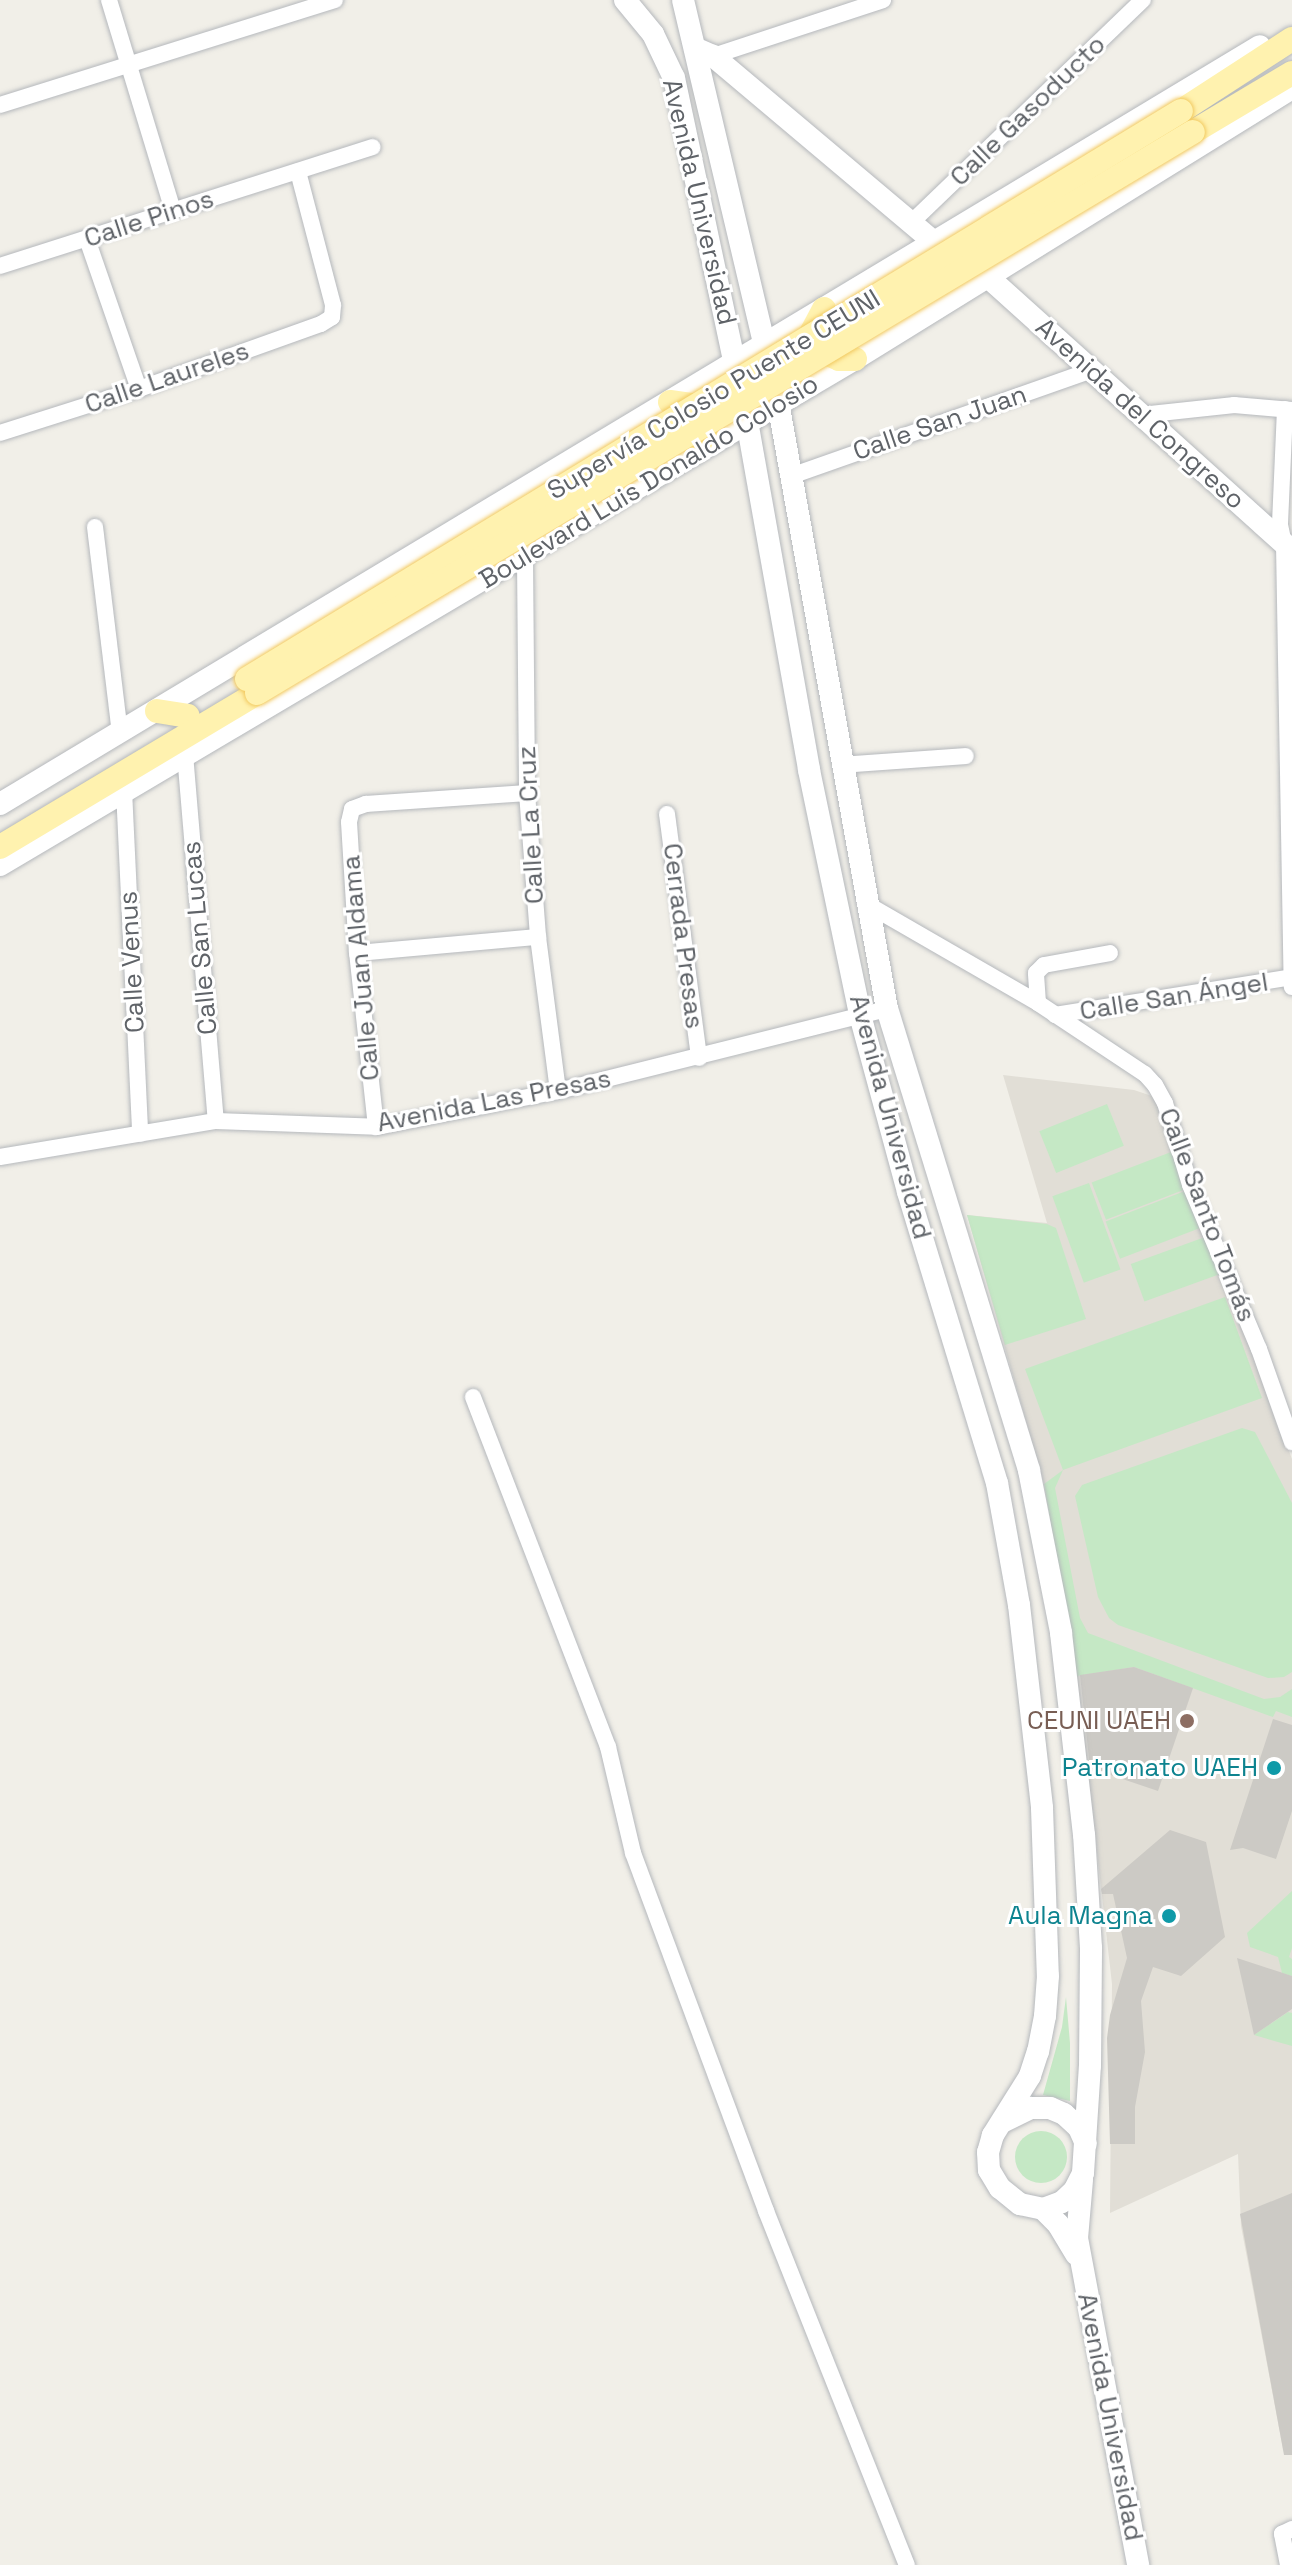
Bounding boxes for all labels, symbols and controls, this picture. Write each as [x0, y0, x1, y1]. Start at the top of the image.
street label: Calle Gasoducto [944, 29, 1112, 193]
street label: Avenida Universidad [655, 76, 743, 328]
street label: Calle Pinos [80, 183, 218, 255]
street label: Supervía Colosio Puente CEUNI [542, 283, 886, 507]
street label: Avenida del Congreso [1029, 312, 1251, 516]
street label: Calle Laureles [81, 335, 253, 421]
street label: Boulevard Luis Donaldo Colosio [474, 368, 824, 596]
street label: Calle San Juan [849, 379, 1031, 467]
street label: Calle La Cruz [511, 745, 551, 905]
street label: Calle San Lucas [176, 840, 224, 1036]
street label: Cerrada Presas [656, 841, 710, 1031]
street label: Calle Juan Aldama [336, 854, 386, 1082]
street label: Calle Venus [113, 890, 151, 1034]
street label: Calle San Ángel [1077, 967, 1271, 1027]
street label: Avenida Universidad [842, 991, 938, 1243]
street label: Avenida Las Presas [375, 1063, 613, 1139]
street label: Calle Santo Tomás [1152, 1104, 1262, 1326]
place label: CEUNI UAEH [1027, 1705, 1171, 1737]
marker: CEUNI UAEH [1178, 1712, 1196, 1730]
place label: Patronato UAEH [1062, 1752, 1258, 1784]
marker: Patronato UAEH [1265, 1759, 1283, 1777]
place label: Aula Magna [1008, 1900, 1153, 1932]
marker: Aula Magna [1160, 1907, 1178, 1925]
street label: Avenida Universidad [1071, 2290, 1149, 2544]

